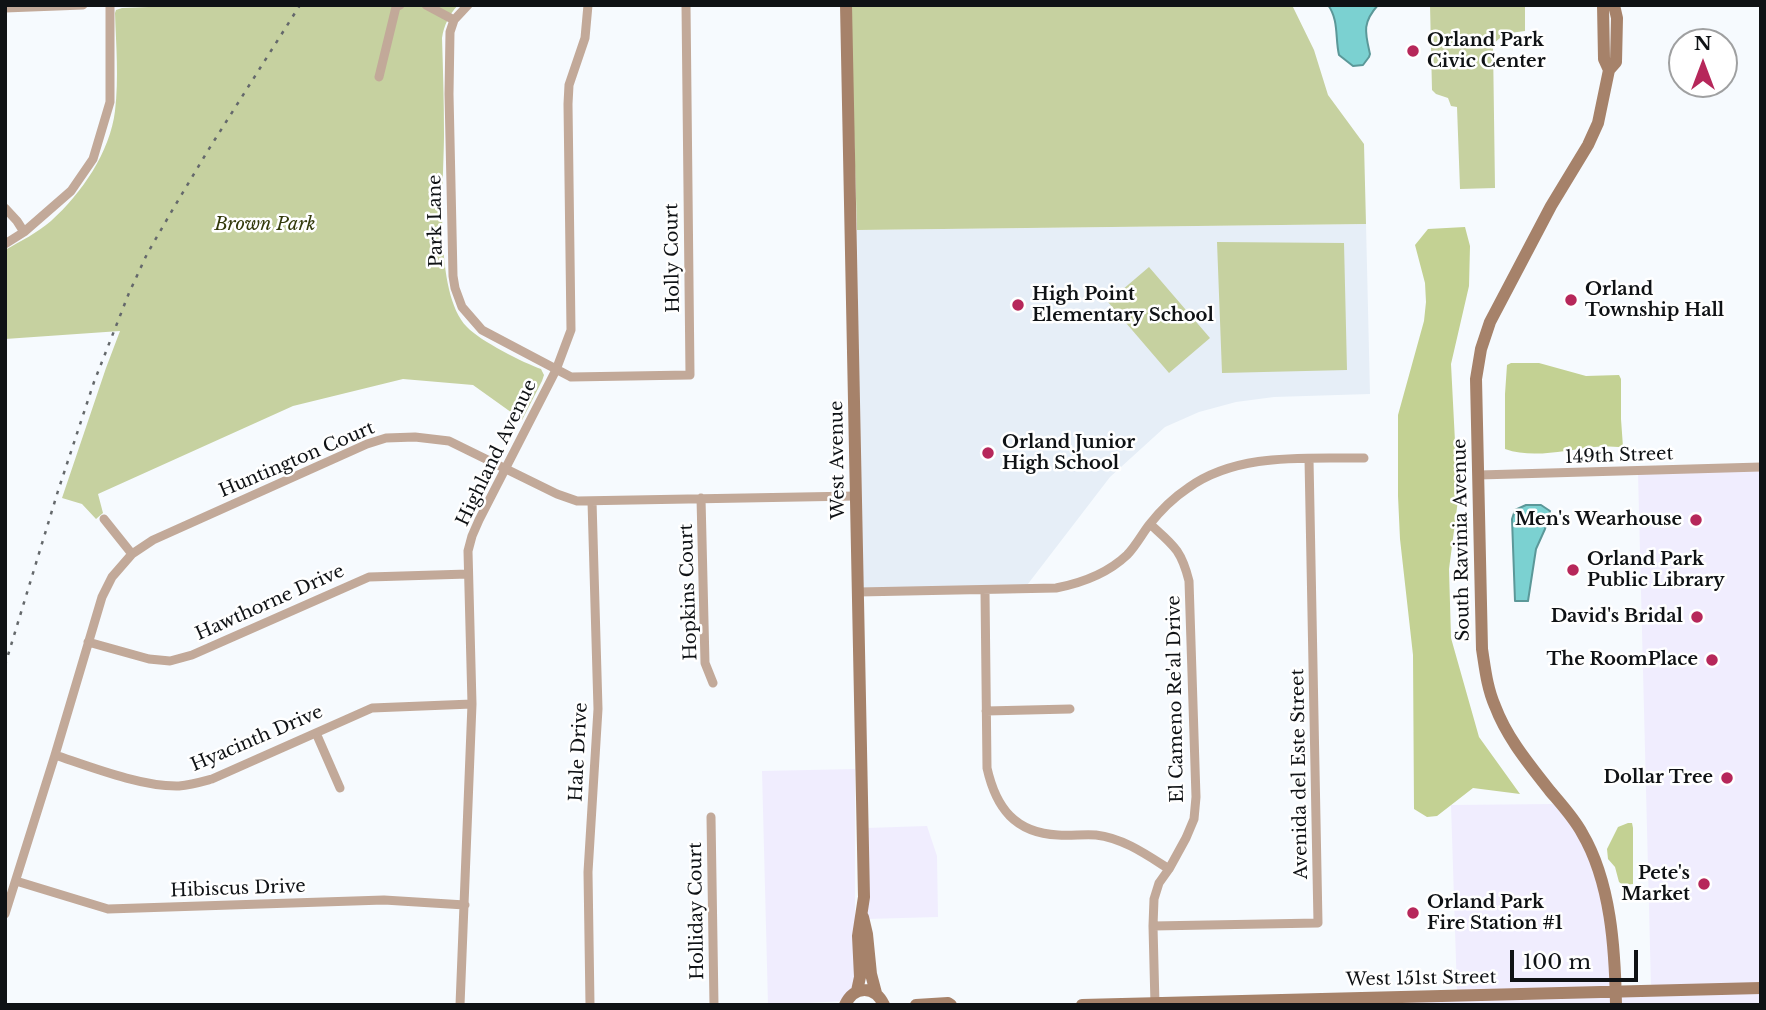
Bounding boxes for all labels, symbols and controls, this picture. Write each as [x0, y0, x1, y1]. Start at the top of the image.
north arrow [1668, 28, 1738, 98]
place label: Orland Park Civic Center [1427, 30, 1546, 72]
text: N [1694, 32, 1712, 55]
marker: Orland Park Civic Center [1405, 43, 1421, 59]
street label: Park Lane [424, 174, 448, 268]
street label: Holly Court [661, 203, 685, 313]
park label: Brown Park [214, 214, 316, 236]
place label: Orland Township Hall [1585, 279, 1724, 322]
place label: High Point Elementary School [1032, 284, 1214, 326]
marker: Orland Township Hall [1563, 292, 1579, 308]
marker: High Point Elementary School [1010, 297, 1026, 313]
street label: Highland Avenue [452, 376, 542, 530]
street label: West Avenue [826, 400, 850, 520]
street label: Huntington Court [216, 417, 378, 503]
place label: Orland Junior High School [1002, 432, 1135, 474]
street label: South Ravinia Avenue [1449, 438, 1475, 642]
street label: 149th Street [1564, 443, 1674, 469]
marker: Orland Junior High School [980, 445, 996, 461]
place label: Men's Wearhouse [1515, 509, 1682, 531]
marker: Men's Wearhouse [1688, 512, 1704, 528]
street label: Hopkins Court [676, 523, 702, 661]
place label: Orland Park Public Library [1587, 549, 1725, 592]
street label: Hawthorne Drive [192, 560, 348, 646]
marker: Orland Park Public Library [1565, 562, 1581, 578]
street label: El Cameno Re'al Drive [1163, 595, 1189, 803]
place label: David's Bridal [1551, 606, 1683, 628]
marker: David's Bridal [1689, 609, 1705, 625]
place label: The RoomPlace [1546, 649, 1698, 671]
marker: The RoomPlace [1704, 652, 1720, 668]
street label: Avenida del Este Street [1287, 668, 1313, 880]
street label: Hyacinth Drive [188, 701, 326, 777]
street label: Hale Drive [566, 702, 592, 802]
place label: Dollar Tree [1603, 767, 1713, 789]
marker: Dollar Tree [1719, 770, 1735, 786]
street label: Holliday Court [685, 842, 709, 980]
place label: Pete's Market [1621, 863, 1690, 906]
street label: Hibiscus Drive [170, 876, 306, 902]
marker: Pete's Market [1696, 876, 1712, 892]
place label: Orland Park Fire Station #1 [1427, 892, 1563, 934]
marker: Orland Park Fire Station #1 [1405, 905, 1421, 921]
scale bar [1514, 936, 1642, 980]
text: 100 m [1523, 949, 1591, 975]
street label: West 151st Street [1345, 967, 1497, 991]

